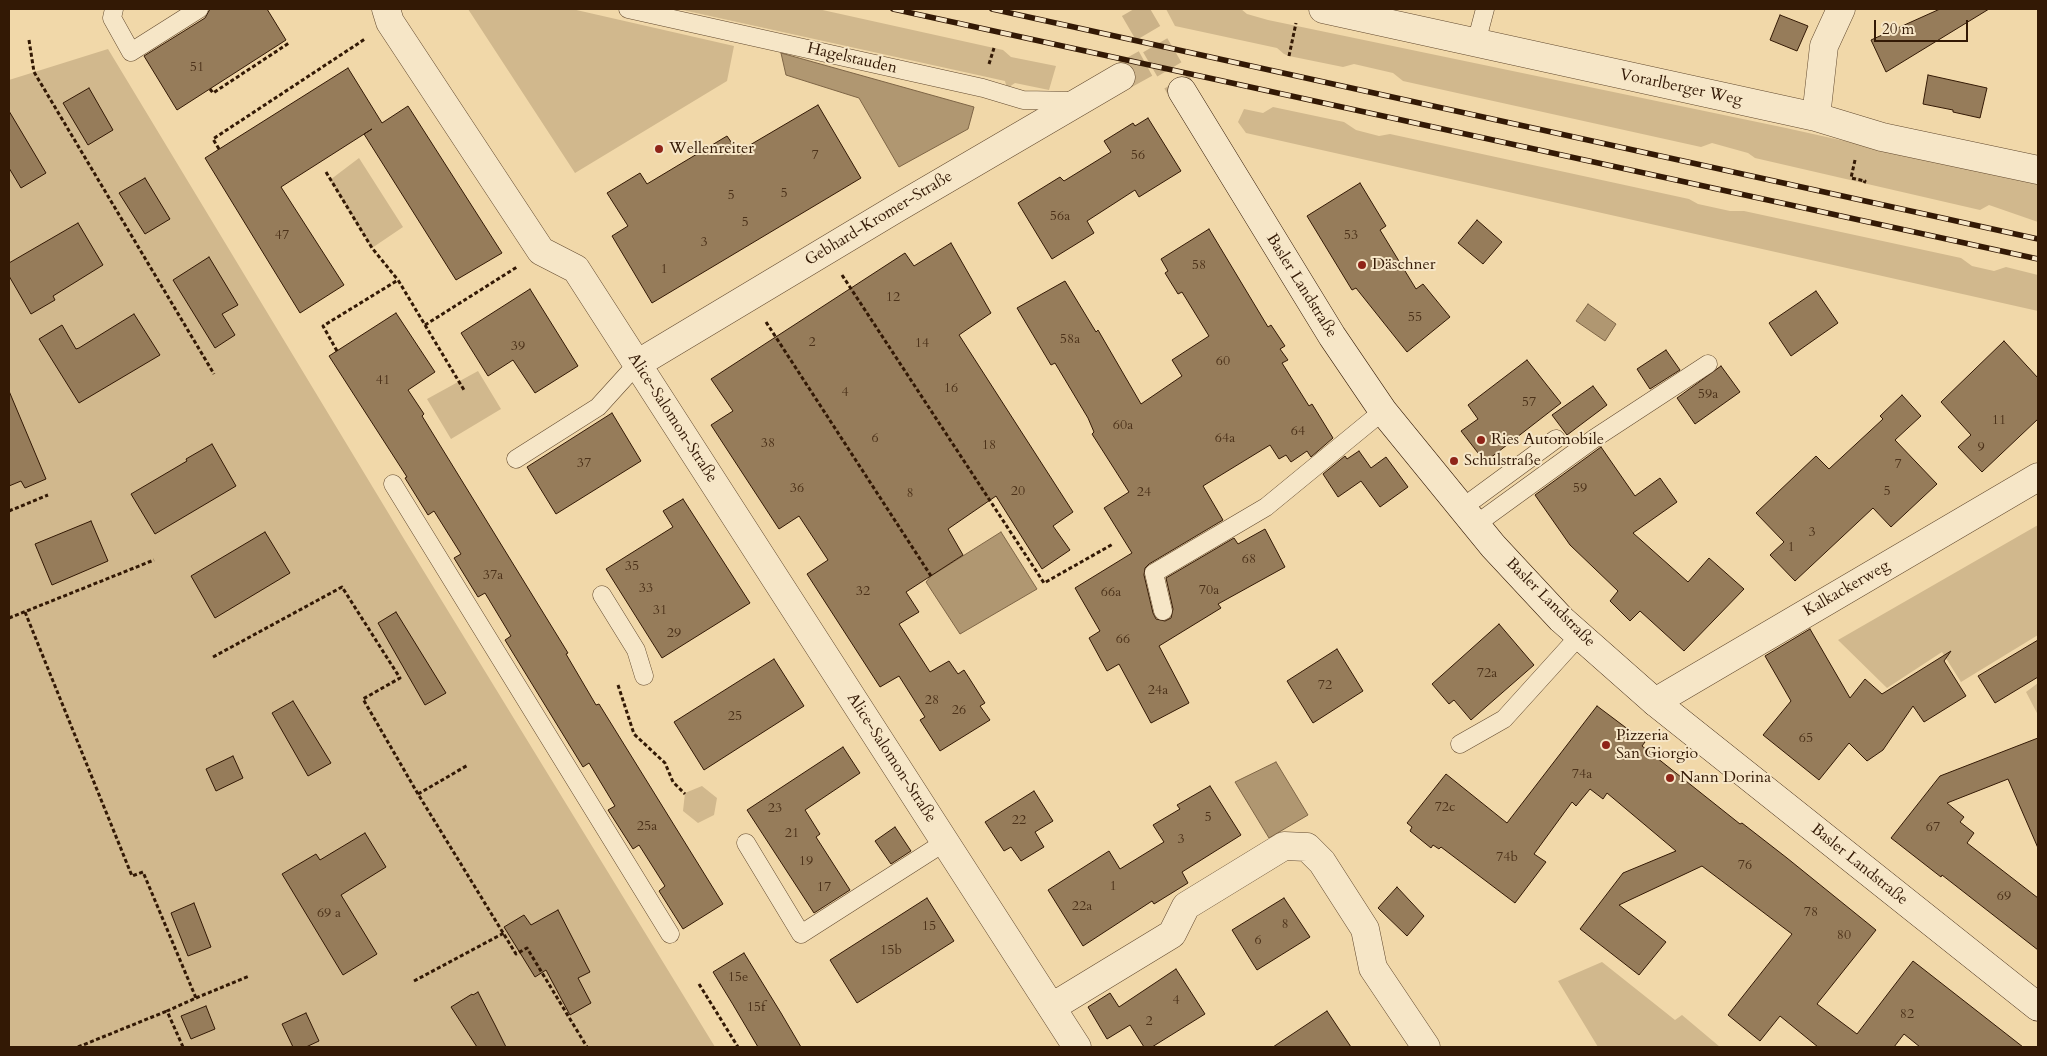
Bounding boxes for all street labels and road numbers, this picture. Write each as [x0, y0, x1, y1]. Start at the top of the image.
street label: Hagelstauden [805, 39, 899, 79]
street label: Vorarlberger Weg [1618, 66, 1744, 110]
street label: Gebhard-Kromer-Straße [802, 167, 956, 271]
street label: Basler Landstraße [1261, 231, 1341, 341]
street label: Alice-Salomon-Straße [623, 350, 721, 486]
street label: Basler Landstraße [1501, 554, 1599, 652]
street label: Kalkackerweg [1800, 557, 1894, 621]
street label: Alice-Salomon-Straße [842, 690, 940, 826]
street label: Basler Landstraße [1807, 820, 1911, 910]

